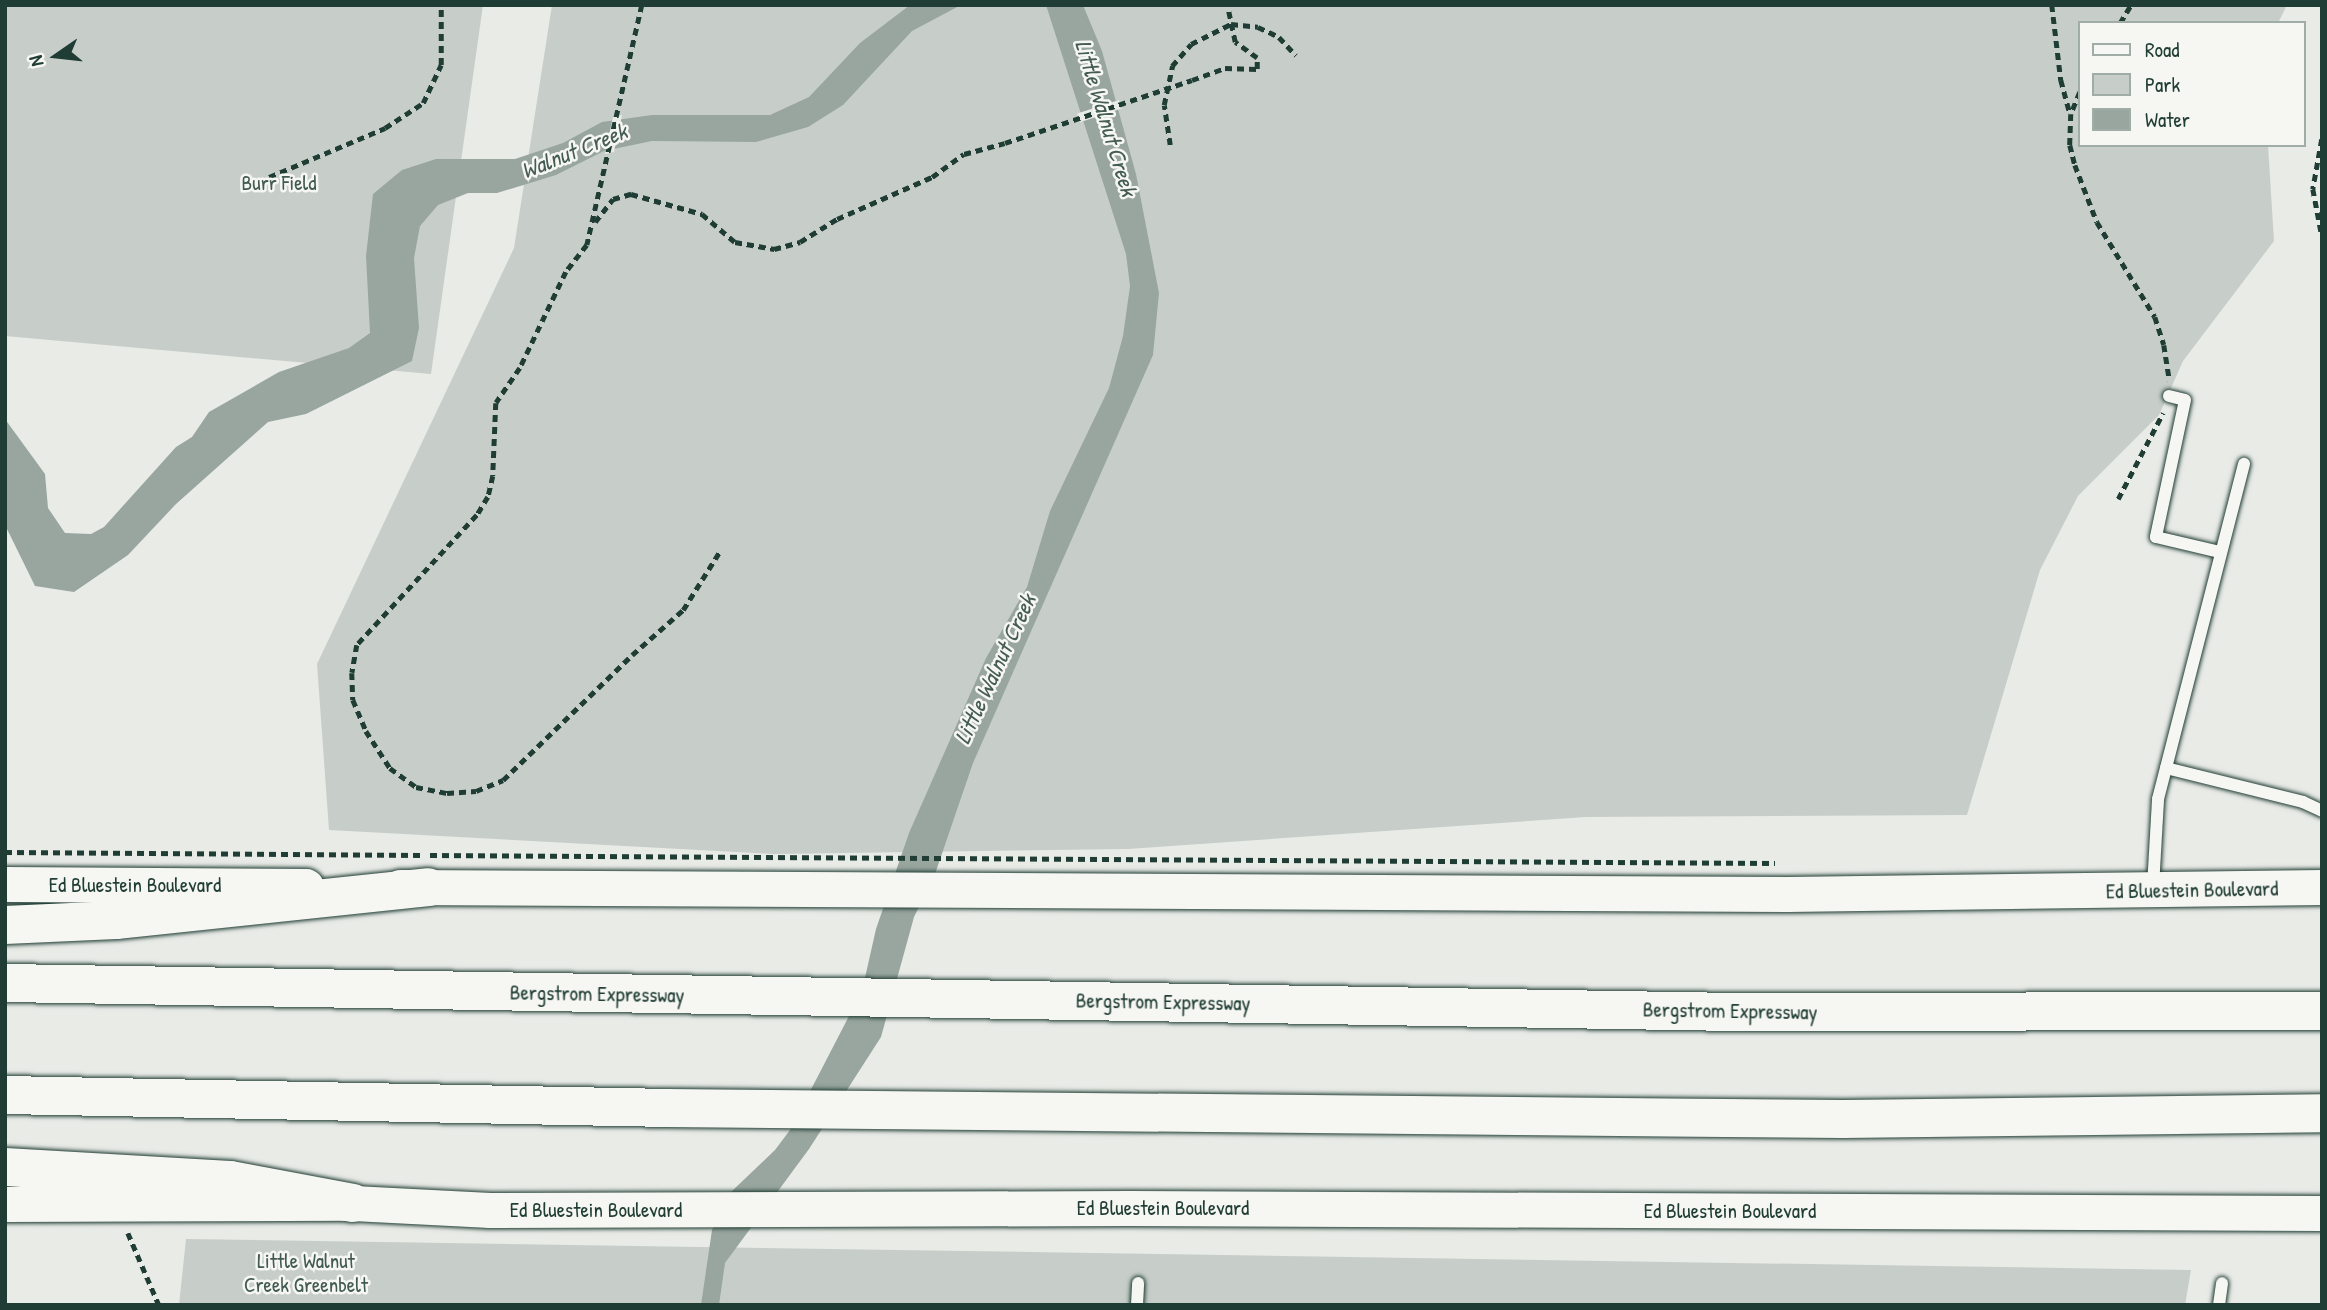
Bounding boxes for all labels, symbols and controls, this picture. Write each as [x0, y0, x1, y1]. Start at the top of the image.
north arrow [21, 21, 91, 91]
legend [2078, 21, 2306, 147]
text: Road [2145, 35, 2179, 64]
water label: Little Walnut Creek [1069, 37, 1143, 199]
text: N [22, 53, 49, 69]
text: Park [2145, 70, 2180, 99]
text: Water [2145, 105, 2190, 134]
water label: Walnut Creek [517, 117, 631, 185]
park label: Burr Field [242, 170, 316, 196]
water label: Little Walnut Creek [948, 590, 1042, 748]
street label: Ed Bluestein Boulevard [49, 872, 221, 898]
street label: Ed Bluestein Boulevard [2106, 876, 2278, 904]
street label: Bergstrom Expressway [510, 980, 684, 1008]
street label: Bergstrom Expressway [1076, 988, 1250, 1016]
street label: Bergstrom Expressway [1643, 997, 1817, 1025]
street label: Ed Bluestein Boulevard [1077, 1195, 1249, 1221]
street label: Ed Bluestein Boulevard [510, 1197, 682, 1223]
street label: Ed Bluestein Boulevard [1644, 1198, 1816, 1224]
park label: Little Walnut Creek Greenbelt [244, 1248, 368, 1298]

